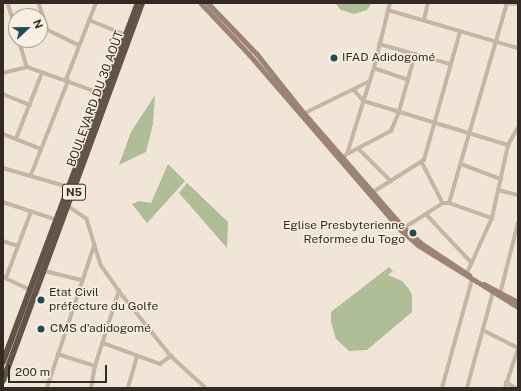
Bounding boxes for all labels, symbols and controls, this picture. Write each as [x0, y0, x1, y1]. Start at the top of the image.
north arrow [8, 8, 48, 48]
text: N [31, 18, 45, 30]
street label: BOULEVARD DU 30 AOÛT [65, 29, 127, 169]
place label: IFAD Adidogomé [342, 51, 435, 65]
marker: IFAD Adidogomé [329, 53, 339, 63]
road number: N5 [61, 183, 87, 201]
place label: Eglise Presbyterienne Reformee du Togo [283, 219, 405, 247]
marker: Eglise Presbyterienne Reformee du Togo [408, 228, 418, 238]
place label: Etat Civil préfecture du Golfe [49, 286, 158, 314]
marker: Etat Civil préfecture du Golfe [36, 295, 46, 305]
place label: CMS d'adidogomé [50, 322, 151, 336]
marker: CMS d'adidogomé [35, 323, 47, 335]
scale bar [10, 357, 109, 383]
text: 200 m [15, 365, 50, 379]

